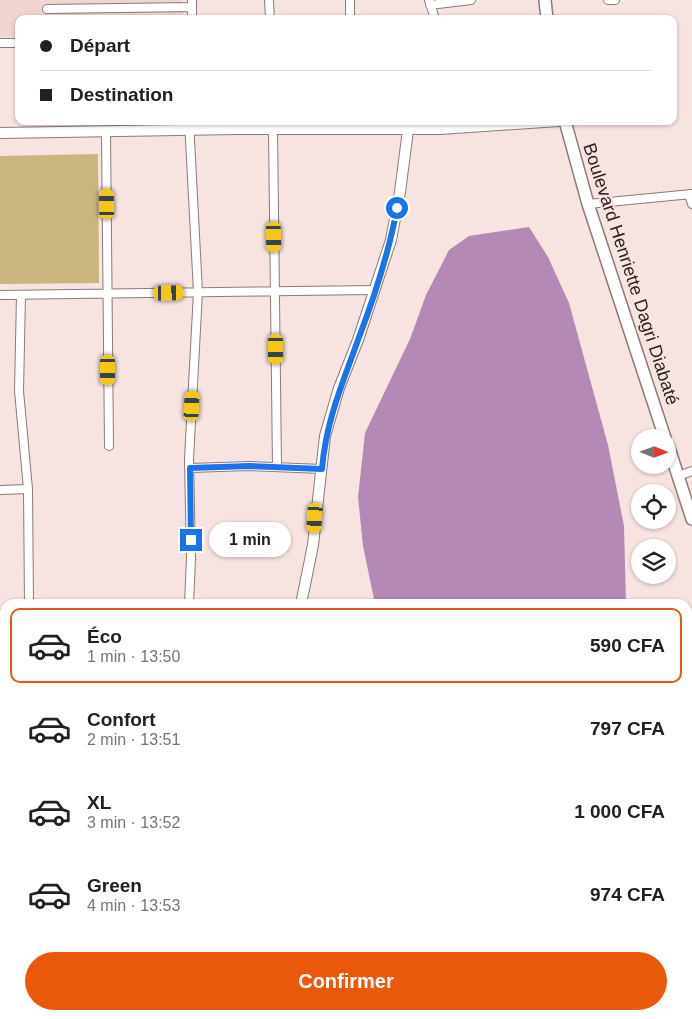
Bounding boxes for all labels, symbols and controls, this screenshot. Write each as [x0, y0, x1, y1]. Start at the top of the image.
text: Départ [70, 35, 130, 56]
text: Destination [70, 84, 173, 105]
street label: Boulevard Henriette Dagri Diabaté [579, 141, 683, 407]
car [99, 189, 114, 219]
route start [386, 197, 408, 219]
car [266, 222, 281, 252]
car [153, 285, 184, 301]
car [268, 334, 283, 364]
car [100, 355, 115, 385]
car [183, 391, 200, 421]
north arrow [631, 429, 676, 474]
map controls [631, 429, 676, 584]
button: locate [631, 484, 676, 529]
car [306, 503, 323, 533]
callout: 1 min [208, 522, 291, 558]
route end [180, 529, 202, 551]
text: 1 min [229, 531, 271, 548]
button: layers [631, 539, 676, 584]
icon: car [27, 623, 72, 668]
text: Éco [87, 626, 122, 647]
text: 590 CFA [590, 635, 665, 656]
text: 1 min · 13:50 [87, 648, 180, 665]
icon: car [27, 706, 72, 751]
text: Confort [87, 709, 156, 730]
text: 797 CFA [590, 718, 665, 739]
text: 2 min · 13:51 [87, 731, 180, 748]
icon: car [27, 789, 72, 834]
text: XL [87, 792, 111, 813]
text: 1 000 CFA [574, 801, 665, 822]
text: 3 min · 13:52 [87, 814, 180, 831]
icon: car [27, 872, 72, 917]
text: Green [87, 875, 142, 896]
text: 974 CFA [590, 884, 665, 905]
text: 4 min · 13:53 [87, 897, 180, 914]
button: Confirmer [25, 952, 667, 1010]

